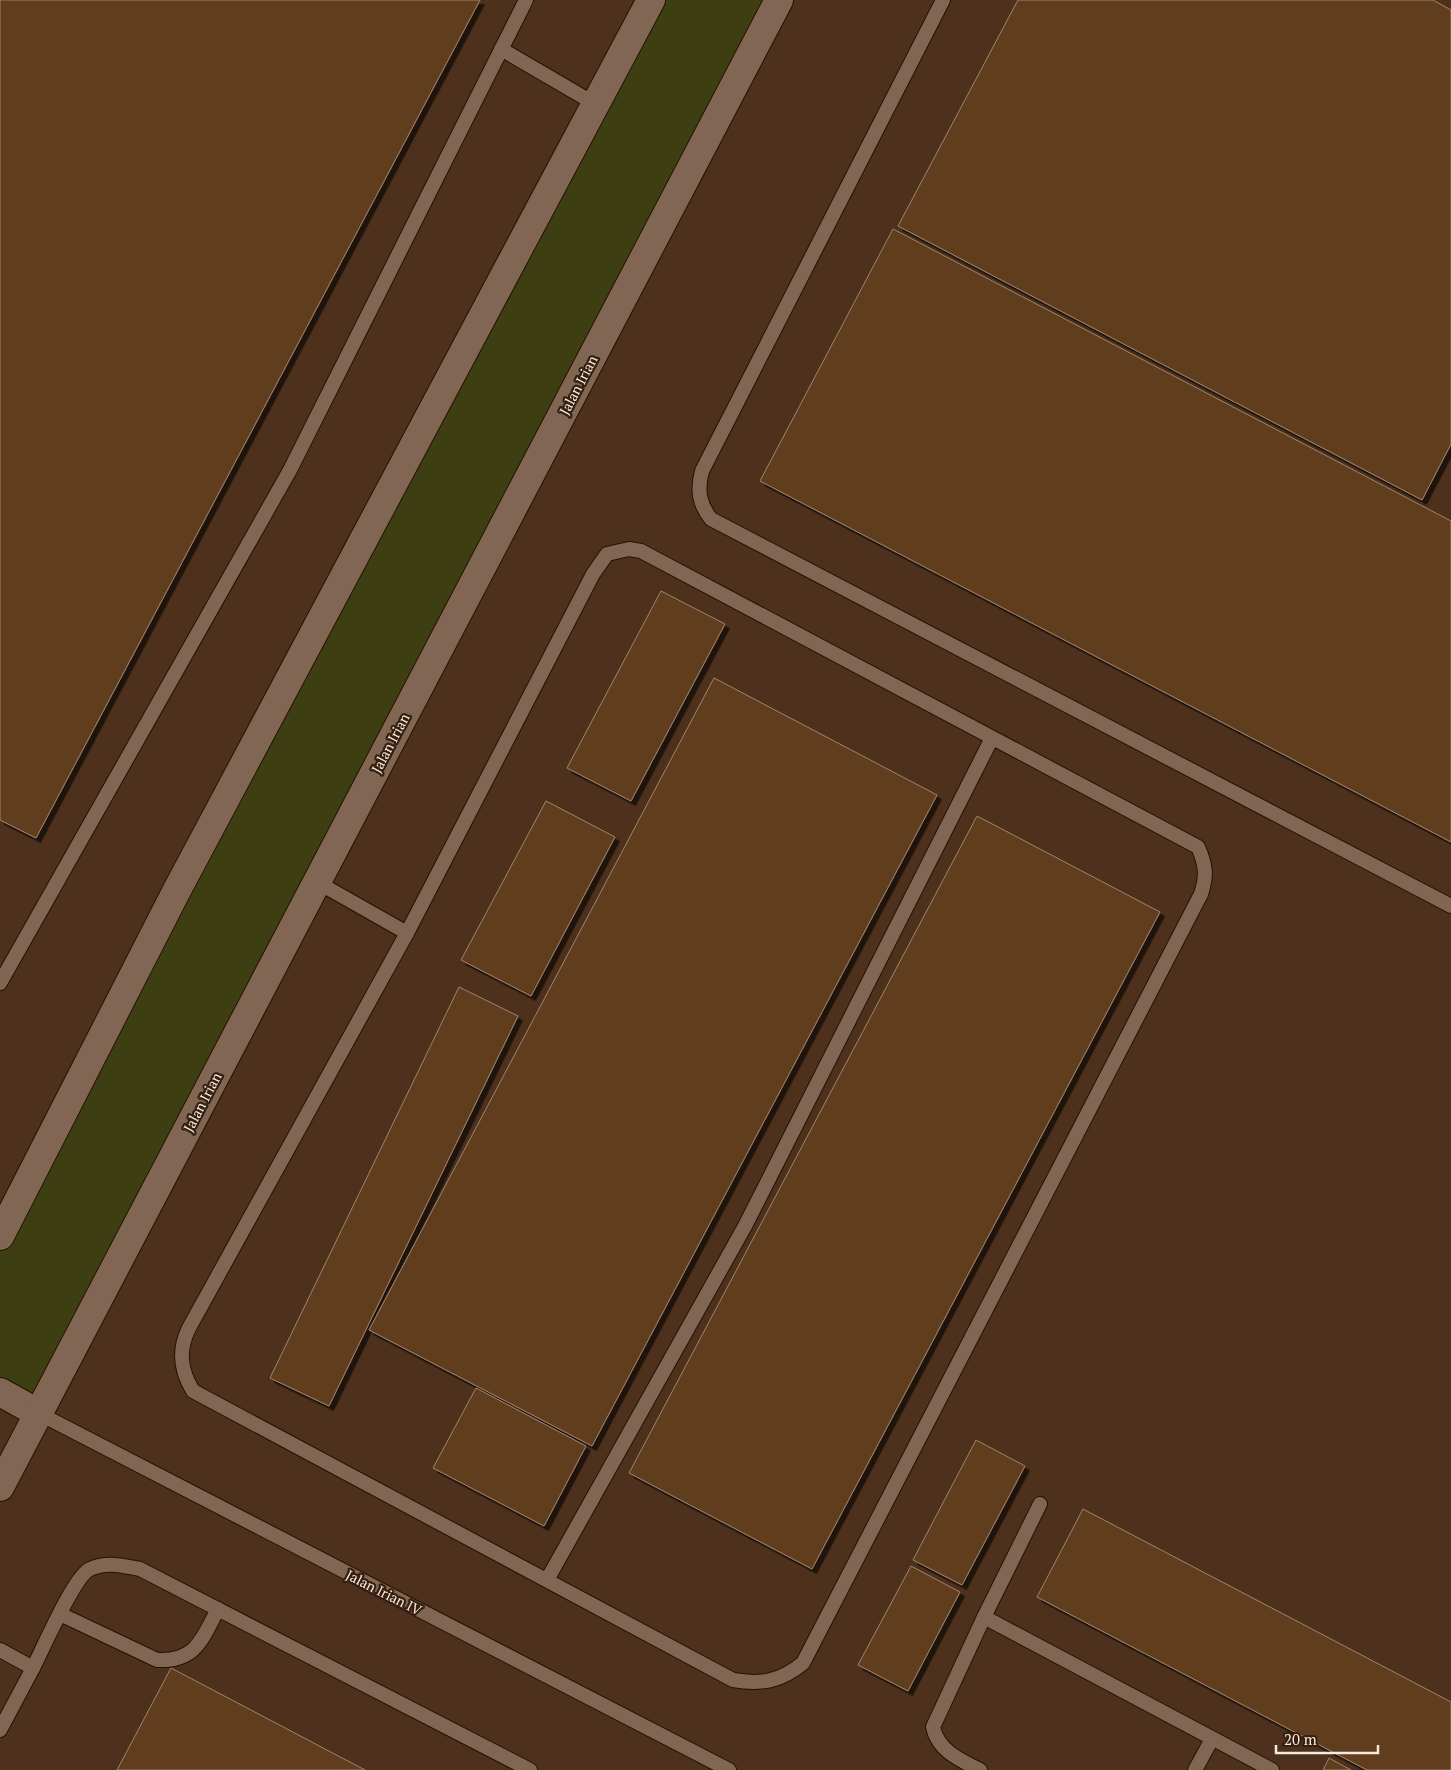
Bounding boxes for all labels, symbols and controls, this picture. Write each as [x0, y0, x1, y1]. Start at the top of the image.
street label: Jalan Irian [554, 351, 602, 418]
street label: Jalan Irian [366, 709, 414, 776]
street label: Jalan Irian [178, 1068, 226, 1135]
street label: Jalan Irian IV [343, 1565, 426, 1619]
scale bar [1276, 1722, 1378, 1754]
text: 20 m [1284, 1729, 1317, 1749]

